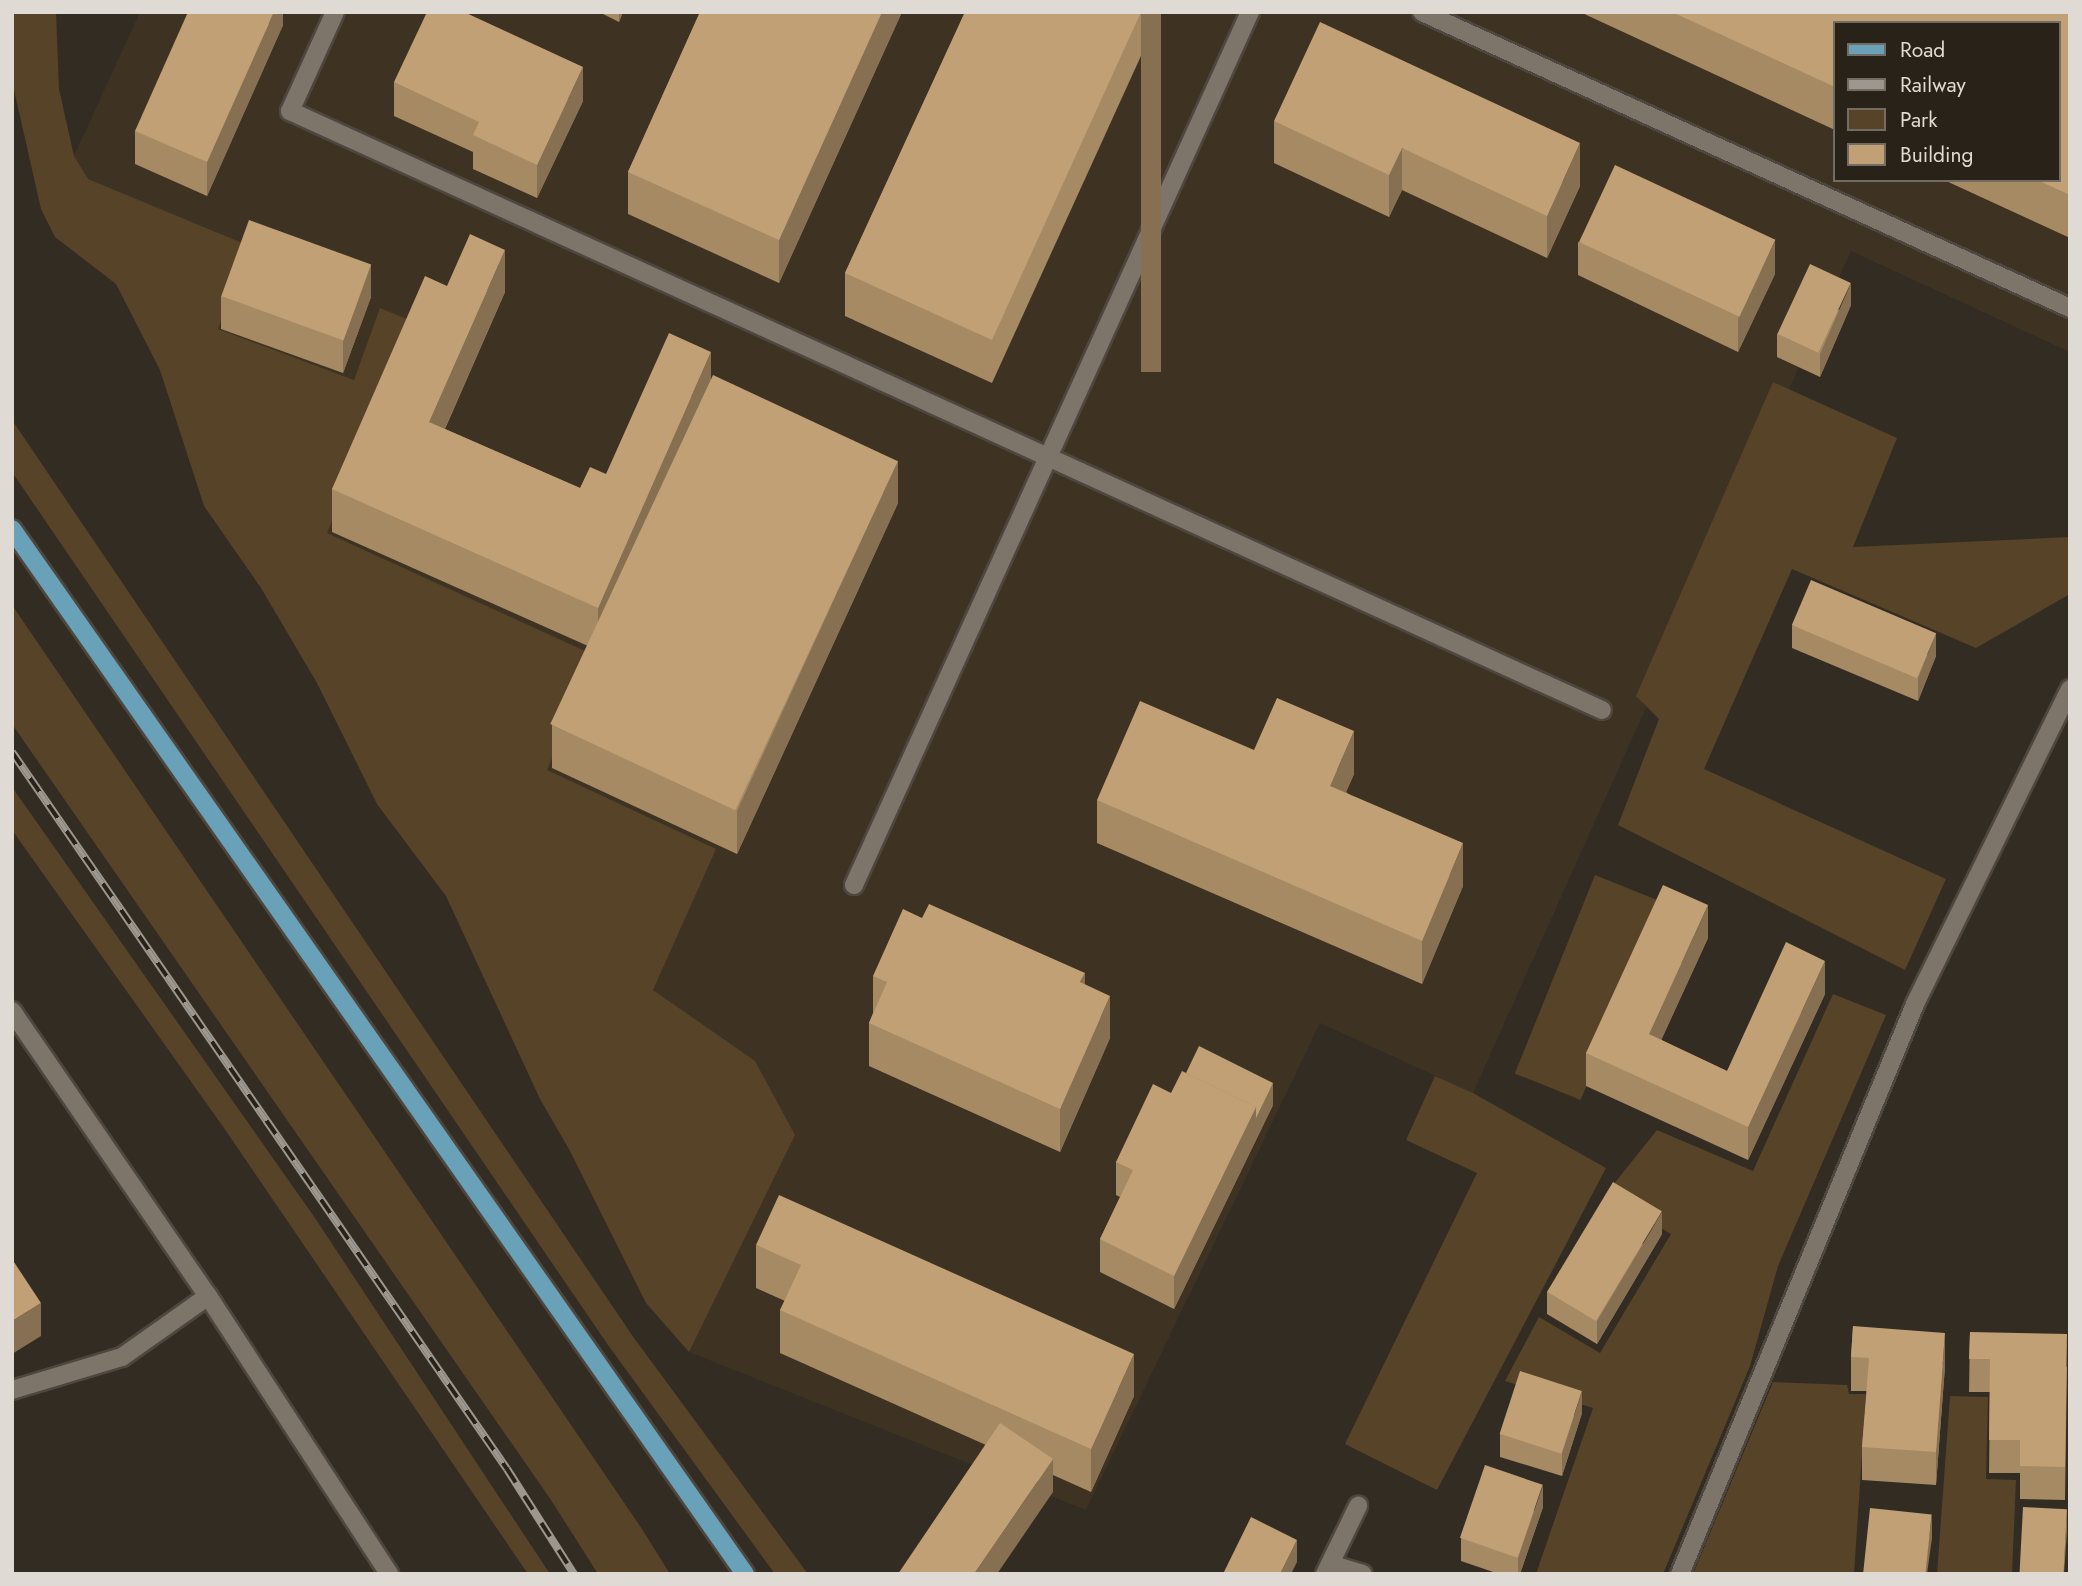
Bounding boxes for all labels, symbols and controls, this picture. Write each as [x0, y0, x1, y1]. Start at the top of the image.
legend [1834, 21, 2061, 182]
text: Road [1900, 35, 1945, 65]
text: Railway [1900, 70, 1966, 100]
text: Park [1900, 105, 1937, 135]
text: Building [1900, 140, 1973, 170]

